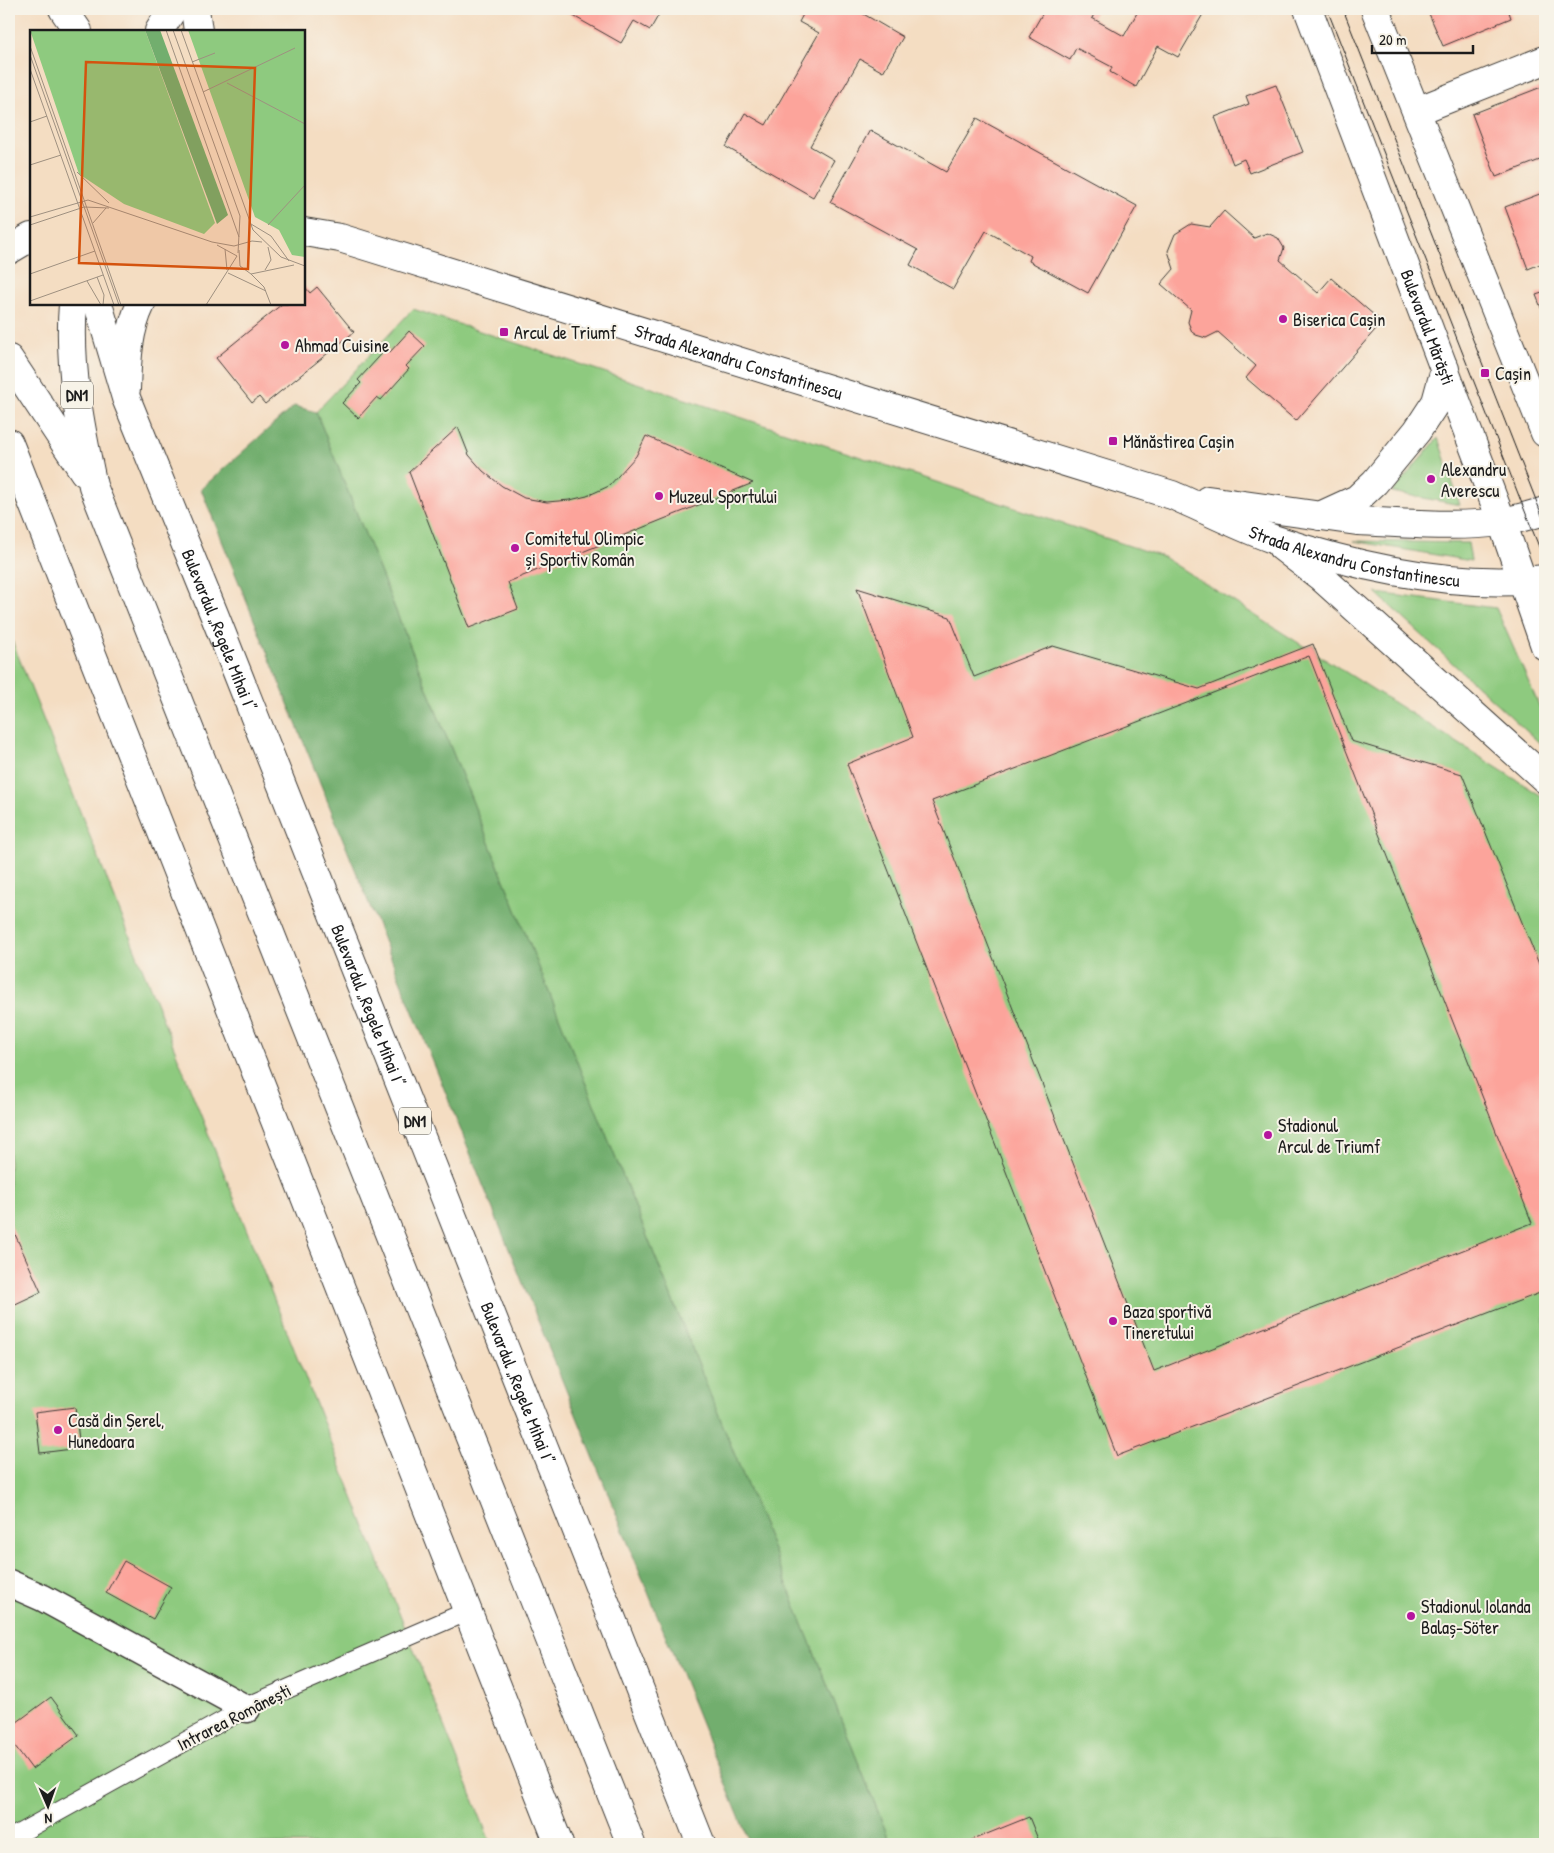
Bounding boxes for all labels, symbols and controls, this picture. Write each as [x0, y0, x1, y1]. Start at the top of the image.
scale bar [1372, 22, 1473, 54]
text: 20 m [1379, 29, 1406, 50]
inset map [30, 30, 305, 305]
street label: Bulevardul Mărăști [1395, 266, 1461, 388]
place label: Biserica Cașin [1293, 307, 1385, 332]
marker: Biserica Cașin [1277, 313, 1289, 325]
street label: Strada Alexandru Constantinescu [632, 317, 846, 405]
place label: Arcul de Triumf [514, 320, 617, 345]
marker: Arcul de Triumf [498, 326, 510, 338]
place label: Ahmad Cuisine [295, 333, 389, 358]
marker: Ahmad Cuisine [279, 339, 291, 351]
place label: Cașin [1495, 361, 1531, 386]
marker: Cașin [1479, 367, 1491, 379]
road number: DN1 [61, 382, 93, 408]
place label: Mănăstirea Cașin [1123, 429, 1234, 454]
marker: Mănăstirea Cașin [1107, 435, 1119, 447]
place label: Alexandru Averescu [1441, 457, 1506, 503]
marker: Alexandru Averescu [1425, 473, 1437, 485]
place label: Muzeul Sportului [669, 484, 777, 509]
marker: Muzeul Sportului [653, 490, 665, 502]
street label: Strada Alexandru Constantinescu [1245, 519, 1461, 592]
place label: Comitetul Olimpic și Sportiv Român [525, 526, 644, 572]
marker: Comitetul Olimpic și Sportiv Român [509, 542, 521, 554]
street label: Bulevardul „Regele Mihai I” [176, 545, 263, 714]
street label: Bulevardul „Regele Mihai I” [326, 921, 412, 1090]
road number: DN1 [399, 1108, 431, 1134]
place label: Stadionul Arcul de Triumf [1278, 1113, 1381, 1159]
marker: Stadionul Arcul de Triumf [1262, 1129, 1274, 1141]
street label: Bulevardul „Regele Mihai I” [475, 1298, 562, 1467]
place label: Baza sportivă Tineretului [1123, 1299, 1211, 1345]
marker: Baza sportivă Tineretului [1107, 1315, 1119, 1327]
place label: Casă din Șerel, Hunedoara [68, 1408, 164, 1454]
marker: Casă din Șerel, Hunedoara [52, 1424, 64, 1436]
place label: Stadionul Iolanda Balaș-Söter [1421, 1594, 1531, 1640]
marker: Stadionul Iolanda Balaș-Söter [1405, 1610, 1417, 1622]
street label: Intrarea Românești [173, 1677, 295, 1757]
north arrow [22, 1780, 72, 1830]
text: N [44, 1810, 53, 1829]

